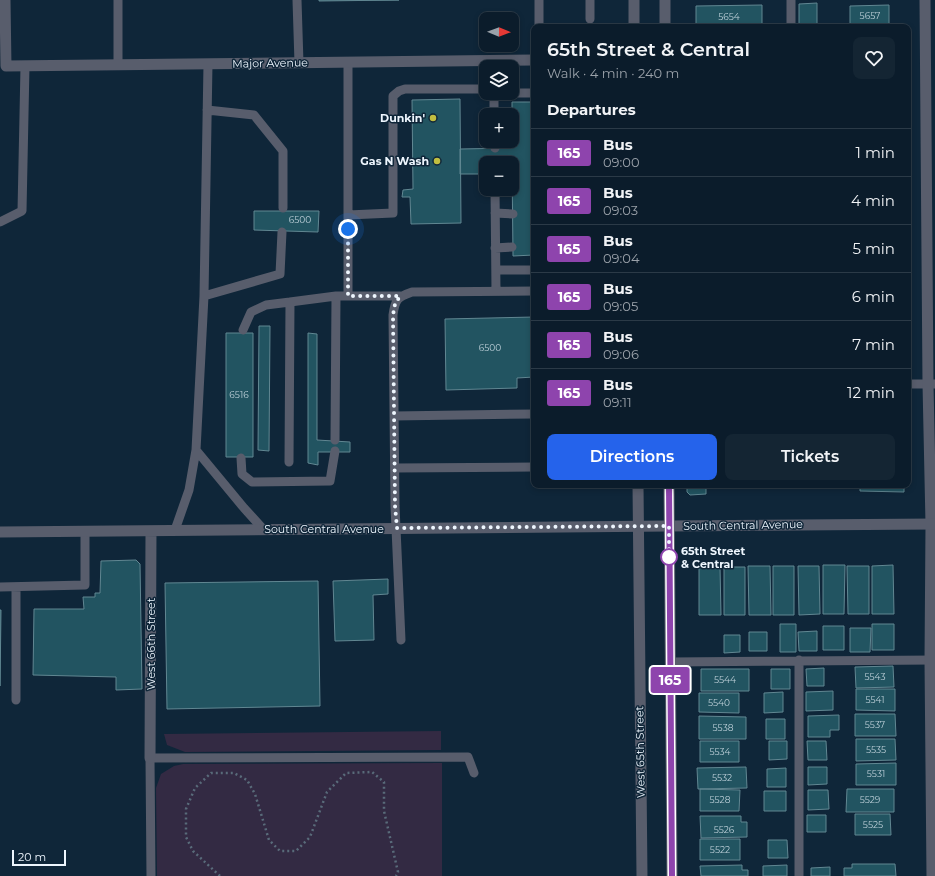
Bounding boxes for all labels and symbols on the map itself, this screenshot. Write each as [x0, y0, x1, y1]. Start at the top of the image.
house number: 5657 [860, 10, 880, 21]
house number: 5654 [718, 11, 740, 22]
north arrow [479, 12, 519, 52]
street label: Major Avenue [232, 55, 308, 71]
place label: Dunkin' [380, 111, 425, 125]
marker: Dunkin' [428, 113, 438, 123]
place label: Gas N Wash [360, 154, 429, 168]
marker: Gas N Wash [432, 156, 442, 166]
house number: 6500 [289, 214, 311, 225]
your location [338, 219, 358, 239]
house number: 6500 [479, 342, 501, 353]
house number: 6516 [229, 389, 249, 400]
street label: South Central Avenue [683, 517, 803, 533]
street label: South Central Avenue [264, 522, 384, 536]
place label: 65th Street & Central [681, 544, 745, 571]
marker: 65th Street & Central [660, 548, 678, 566]
street label: West 66th Street [144, 597, 158, 690]
line badge: 165 [647, 667, 693, 693]
house number: 5543 [864, 671, 886, 682]
house number: 5544 [714, 674, 736, 685]
house number: 5541 [865, 694, 885, 705]
house number: 5540 [708, 697, 730, 708]
street label: West 65th Street [632, 705, 648, 798]
house number: 5537 [865, 719, 885, 730]
house number: 5538 [713, 722, 734, 733]
house number: 5535 [866, 744, 886, 755]
house number: 5534 [709, 746, 731, 757]
house number: 5531 [867, 768, 885, 779]
house number: 5532 [712, 772, 732, 783]
house number: 5528 [710, 794, 731, 805]
house number: 5529 [860, 794, 881, 805]
house number: 5525 [863, 819, 883, 830]
house number: 5526 [714, 824, 735, 835]
house number: 5522 [710, 844, 730, 855]
scale bar [12, 848, 66, 867]

